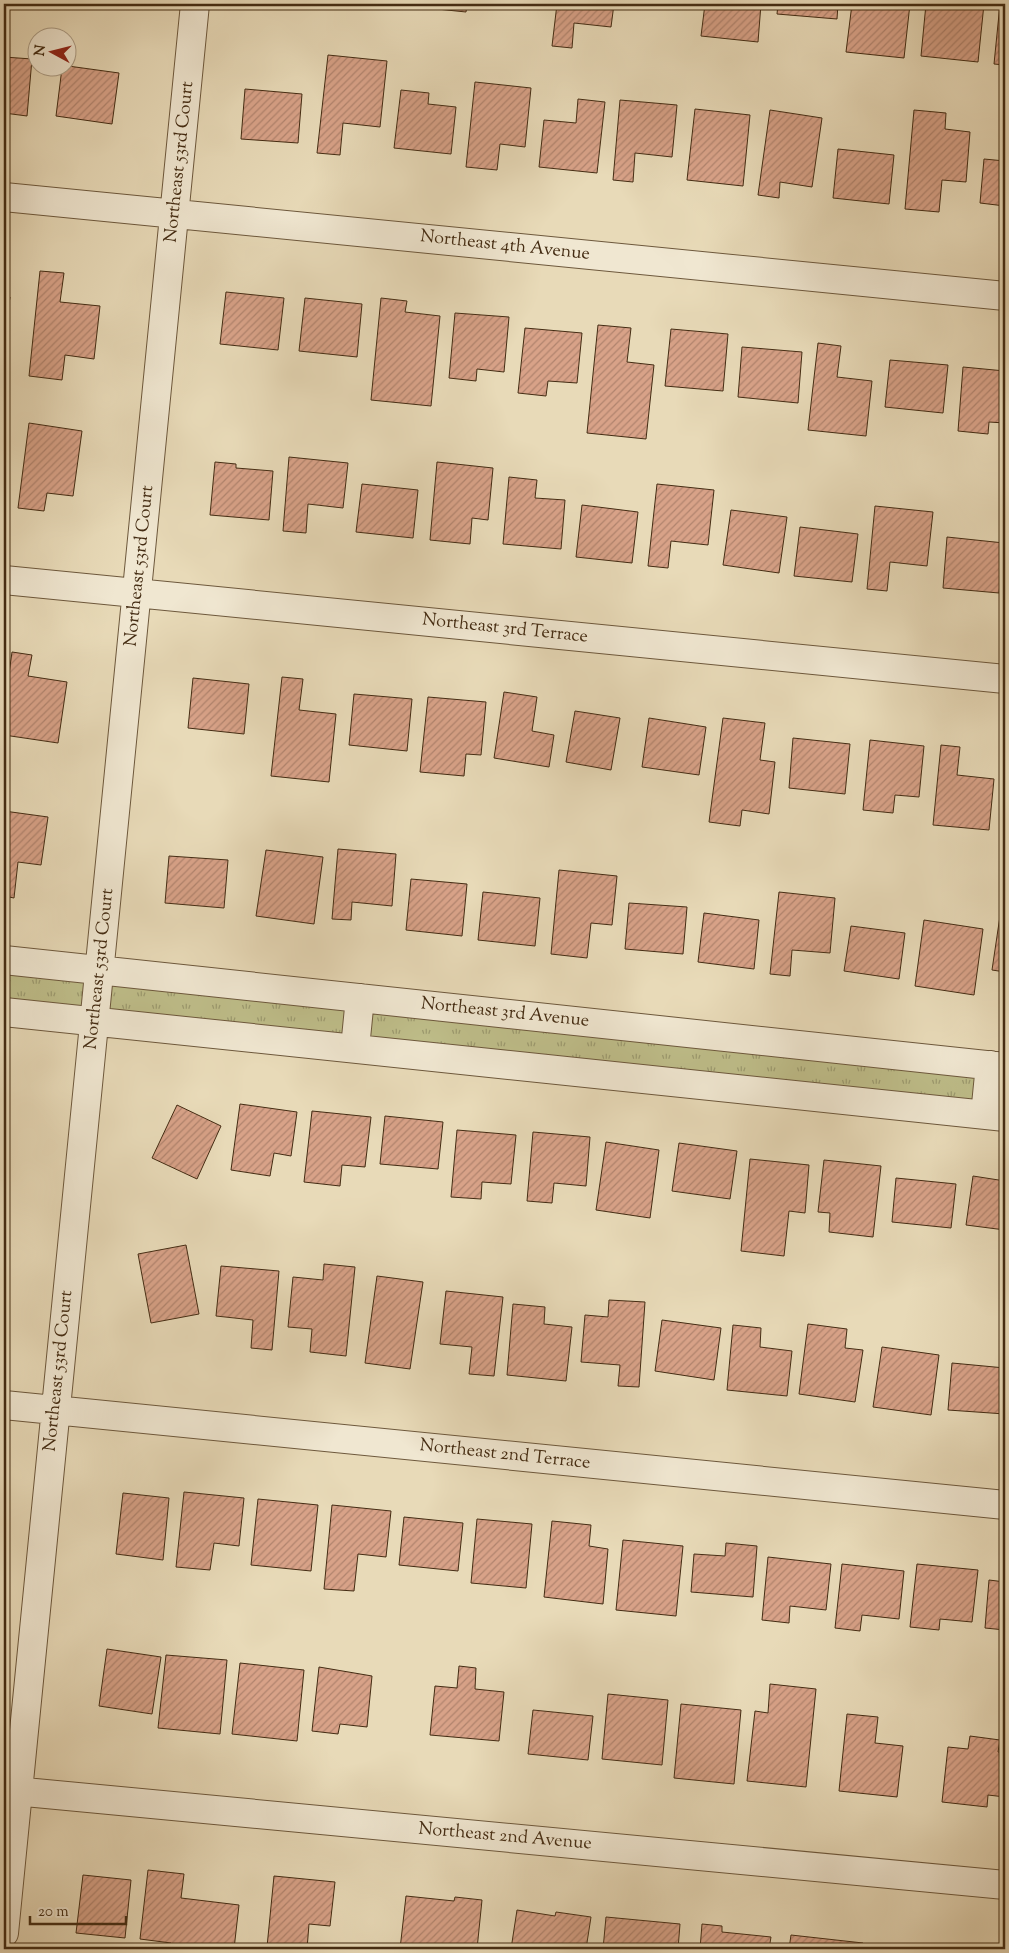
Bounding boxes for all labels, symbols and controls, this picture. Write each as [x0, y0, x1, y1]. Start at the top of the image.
north arrow [28, 28, 78, 78]
text: N [30, 44, 52, 57]
street label: Northeast 53rd Court [159, 80, 201, 244]
street label: Northeast 4th Avenue [419, 224, 591, 268]
street label: Northeast 53rd Court [119, 484, 161, 648]
street label: Northeast 3rd Terrace [421, 607, 589, 651]
street label: Northeast 53rd Court [79, 887, 121, 1051]
street label: Northeast 3rd Avenue [420, 991, 590, 1035]
street label: Northeast 53rd Court [38, 1289, 80, 1453]
street label: Northeast 2nd Terrace [418, 1433, 592, 1477]
street label: Northeast 2nd Avenue [417, 1816, 593, 1858]
scale bar [30, 1893, 126, 1925]
text: 20 m [38, 1902, 69, 1923]

